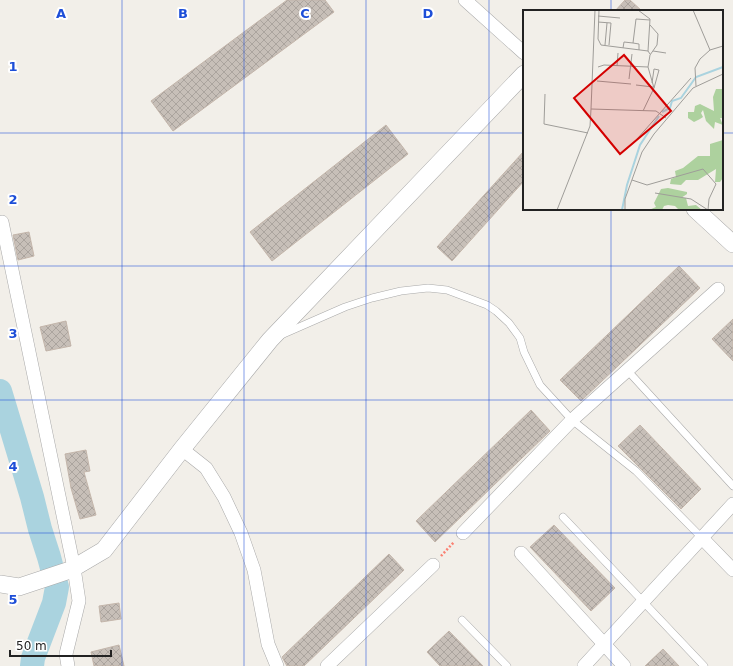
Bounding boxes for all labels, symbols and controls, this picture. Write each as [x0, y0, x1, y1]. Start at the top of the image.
text: A [56, 6, 66, 21]
text: B [178, 6, 188, 21]
text: C [300, 6, 310, 21]
text: D [423, 6, 434, 21]
inset map [523, 10, 723, 210]
text: 1 [8, 59, 18, 74]
text: 2 [8, 192, 18, 207]
text: 3 [8, 326, 18, 341]
text: 4 [8, 459, 18, 474]
text: 5 [8, 592, 18, 607]
scale bar [10, 632, 111, 658]
text: 50 m [16, 639, 47, 653]

